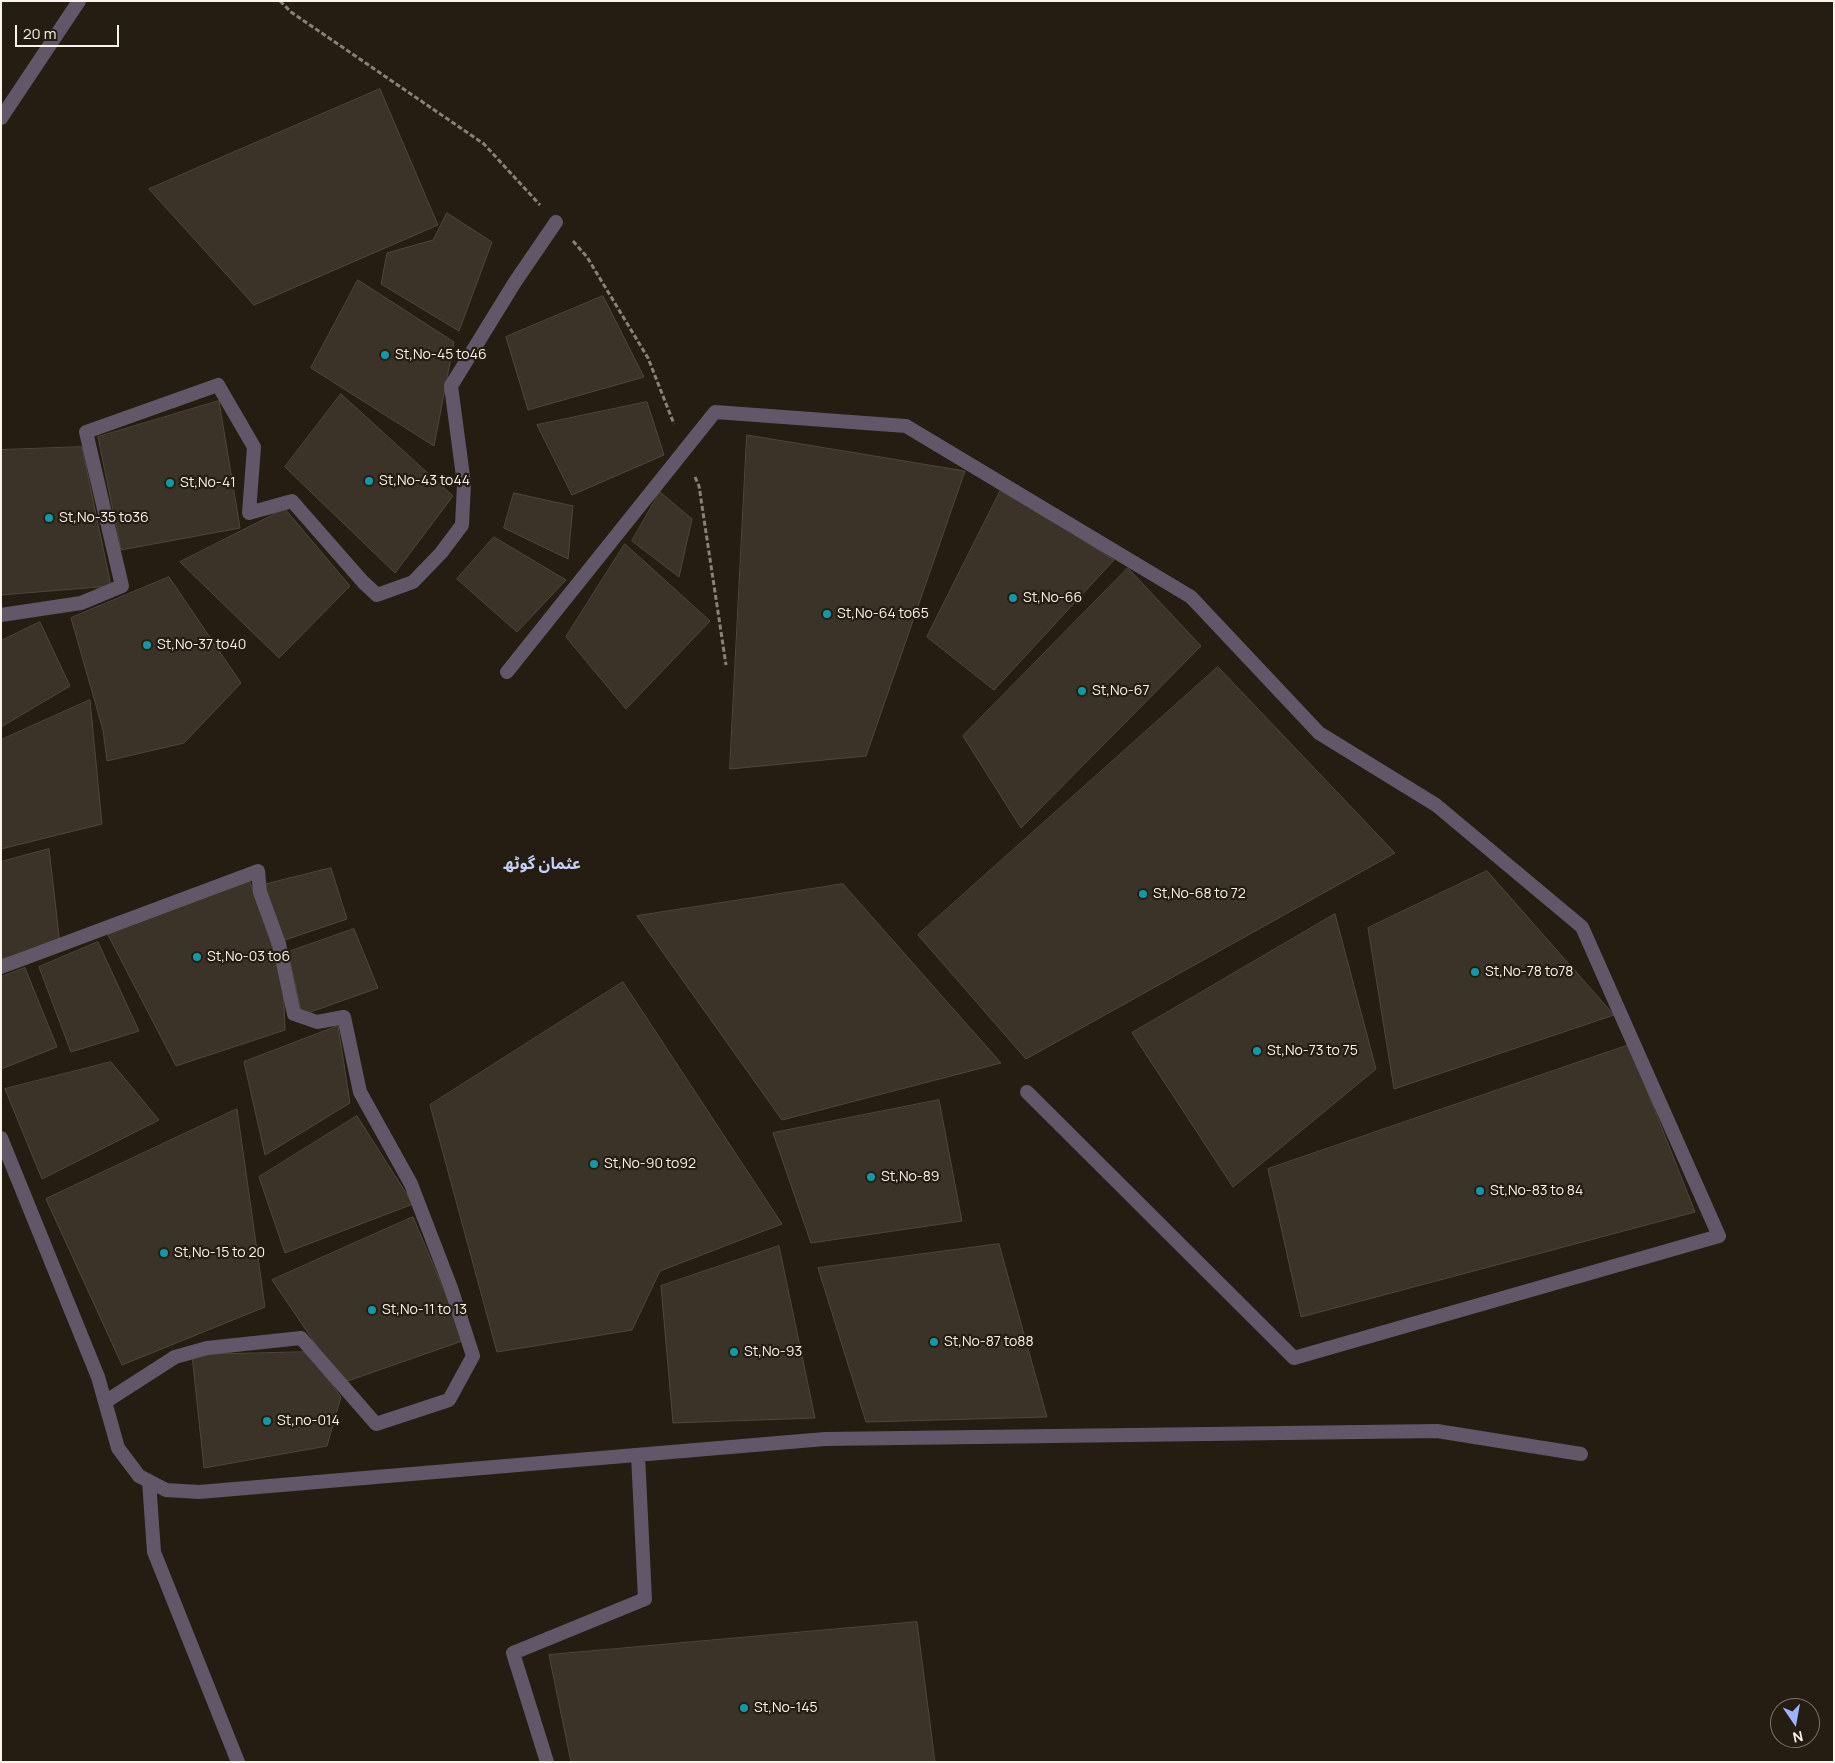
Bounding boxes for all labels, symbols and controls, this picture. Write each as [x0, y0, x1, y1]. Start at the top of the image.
scale bar [18, 15, 121, 47]
text: 20 m [23, 23, 56, 44]
place label: St,No-45 to46 [395, 347, 487, 363]
marker: St,No-45 to46 [379, 349, 391, 361]
place label: St,No-43 to44 [379, 473, 470, 489]
place label: St,No-41 [180, 475, 236, 491]
marker: St,No-43 to44 [363, 475, 375, 487]
marker: St,No-41 [164, 477, 176, 489]
place label: St,No-35 to36 [59, 510, 149, 526]
marker: St,No-35 to36 [43, 512, 55, 524]
place label: St,No-66 [1023, 590, 1082, 606]
marker: St,No-66 [1007, 592, 1019, 604]
place label: St,No-64 to65 [837, 606, 929, 622]
marker: St,No-64 to65 [821, 608, 833, 620]
place label: St,No-37 to40 [157, 637, 246, 653]
marker: St,No-37 to40 [141, 639, 153, 651]
place label: St,No-67 [1092, 683, 1149, 699]
marker: St,No-67 [1076, 685, 1088, 697]
district label: عثمان گوٹھ [503, 855, 581, 875]
place label: St,No-68 to 72 [1153, 886, 1246, 902]
marker: St,No-68 to 72 [1137, 888, 1149, 900]
place label: St,No-03 to6 [207, 949, 290, 965]
marker: St,No-03 to6 [191, 951, 203, 963]
place label: St,No-78 to78 [1485, 964, 1573, 980]
marker: St,No-78 to78 [1469, 966, 1481, 978]
place label: St,No-73 to 75 [1267, 1043, 1358, 1059]
marker: St,No-73 to 75 [1251, 1045, 1263, 1057]
place label: St,No-90 to92 [604, 1156, 696, 1172]
marker: St,No-90 to92 [588, 1158, 600, 1170]
place label: St,No-89 [881, 1169, 940, 1185]
marker: St,No-89 [865, 1171, 877, 1183]
place label: St,No-83 to 84 [1490, 1183, 1583, 1199]
marker: St,No-83 to 84 [1474, 1185, 1486, 1197]
place label: St,No-15 to 20 [174, 1245, 265, 1261]
marker: St,No-15 to 20 [158, 1247, 170, 1259]
place label: St,No-11 to 13 [382, 1302, 467, 1318]
marker: St,No-11 to 13 [366, 1304, 378, 1316]
place label: St,No-87 to88 [944, 1334, 1034, 1350]
marker: St,No-87 to88 [928, 1336, 940, 1348]
place label: St,No-93 [744, 1344, 802, 1360]
marker: St,No-93 [728, 1346, 740, 1358]
place label: St,no-014 [277, 1413, 340, 1429]
marker: St,no-014 [261, 1415, 273, 1427]
north arrow [1770, 1698, 1820, 1748]
place label: St,No-145 [754, 1700, 817, 1716]
marker: St,No-145 [738, 1702, 750, 1714]
text: N [1791, 1727, 1805, 1748]

